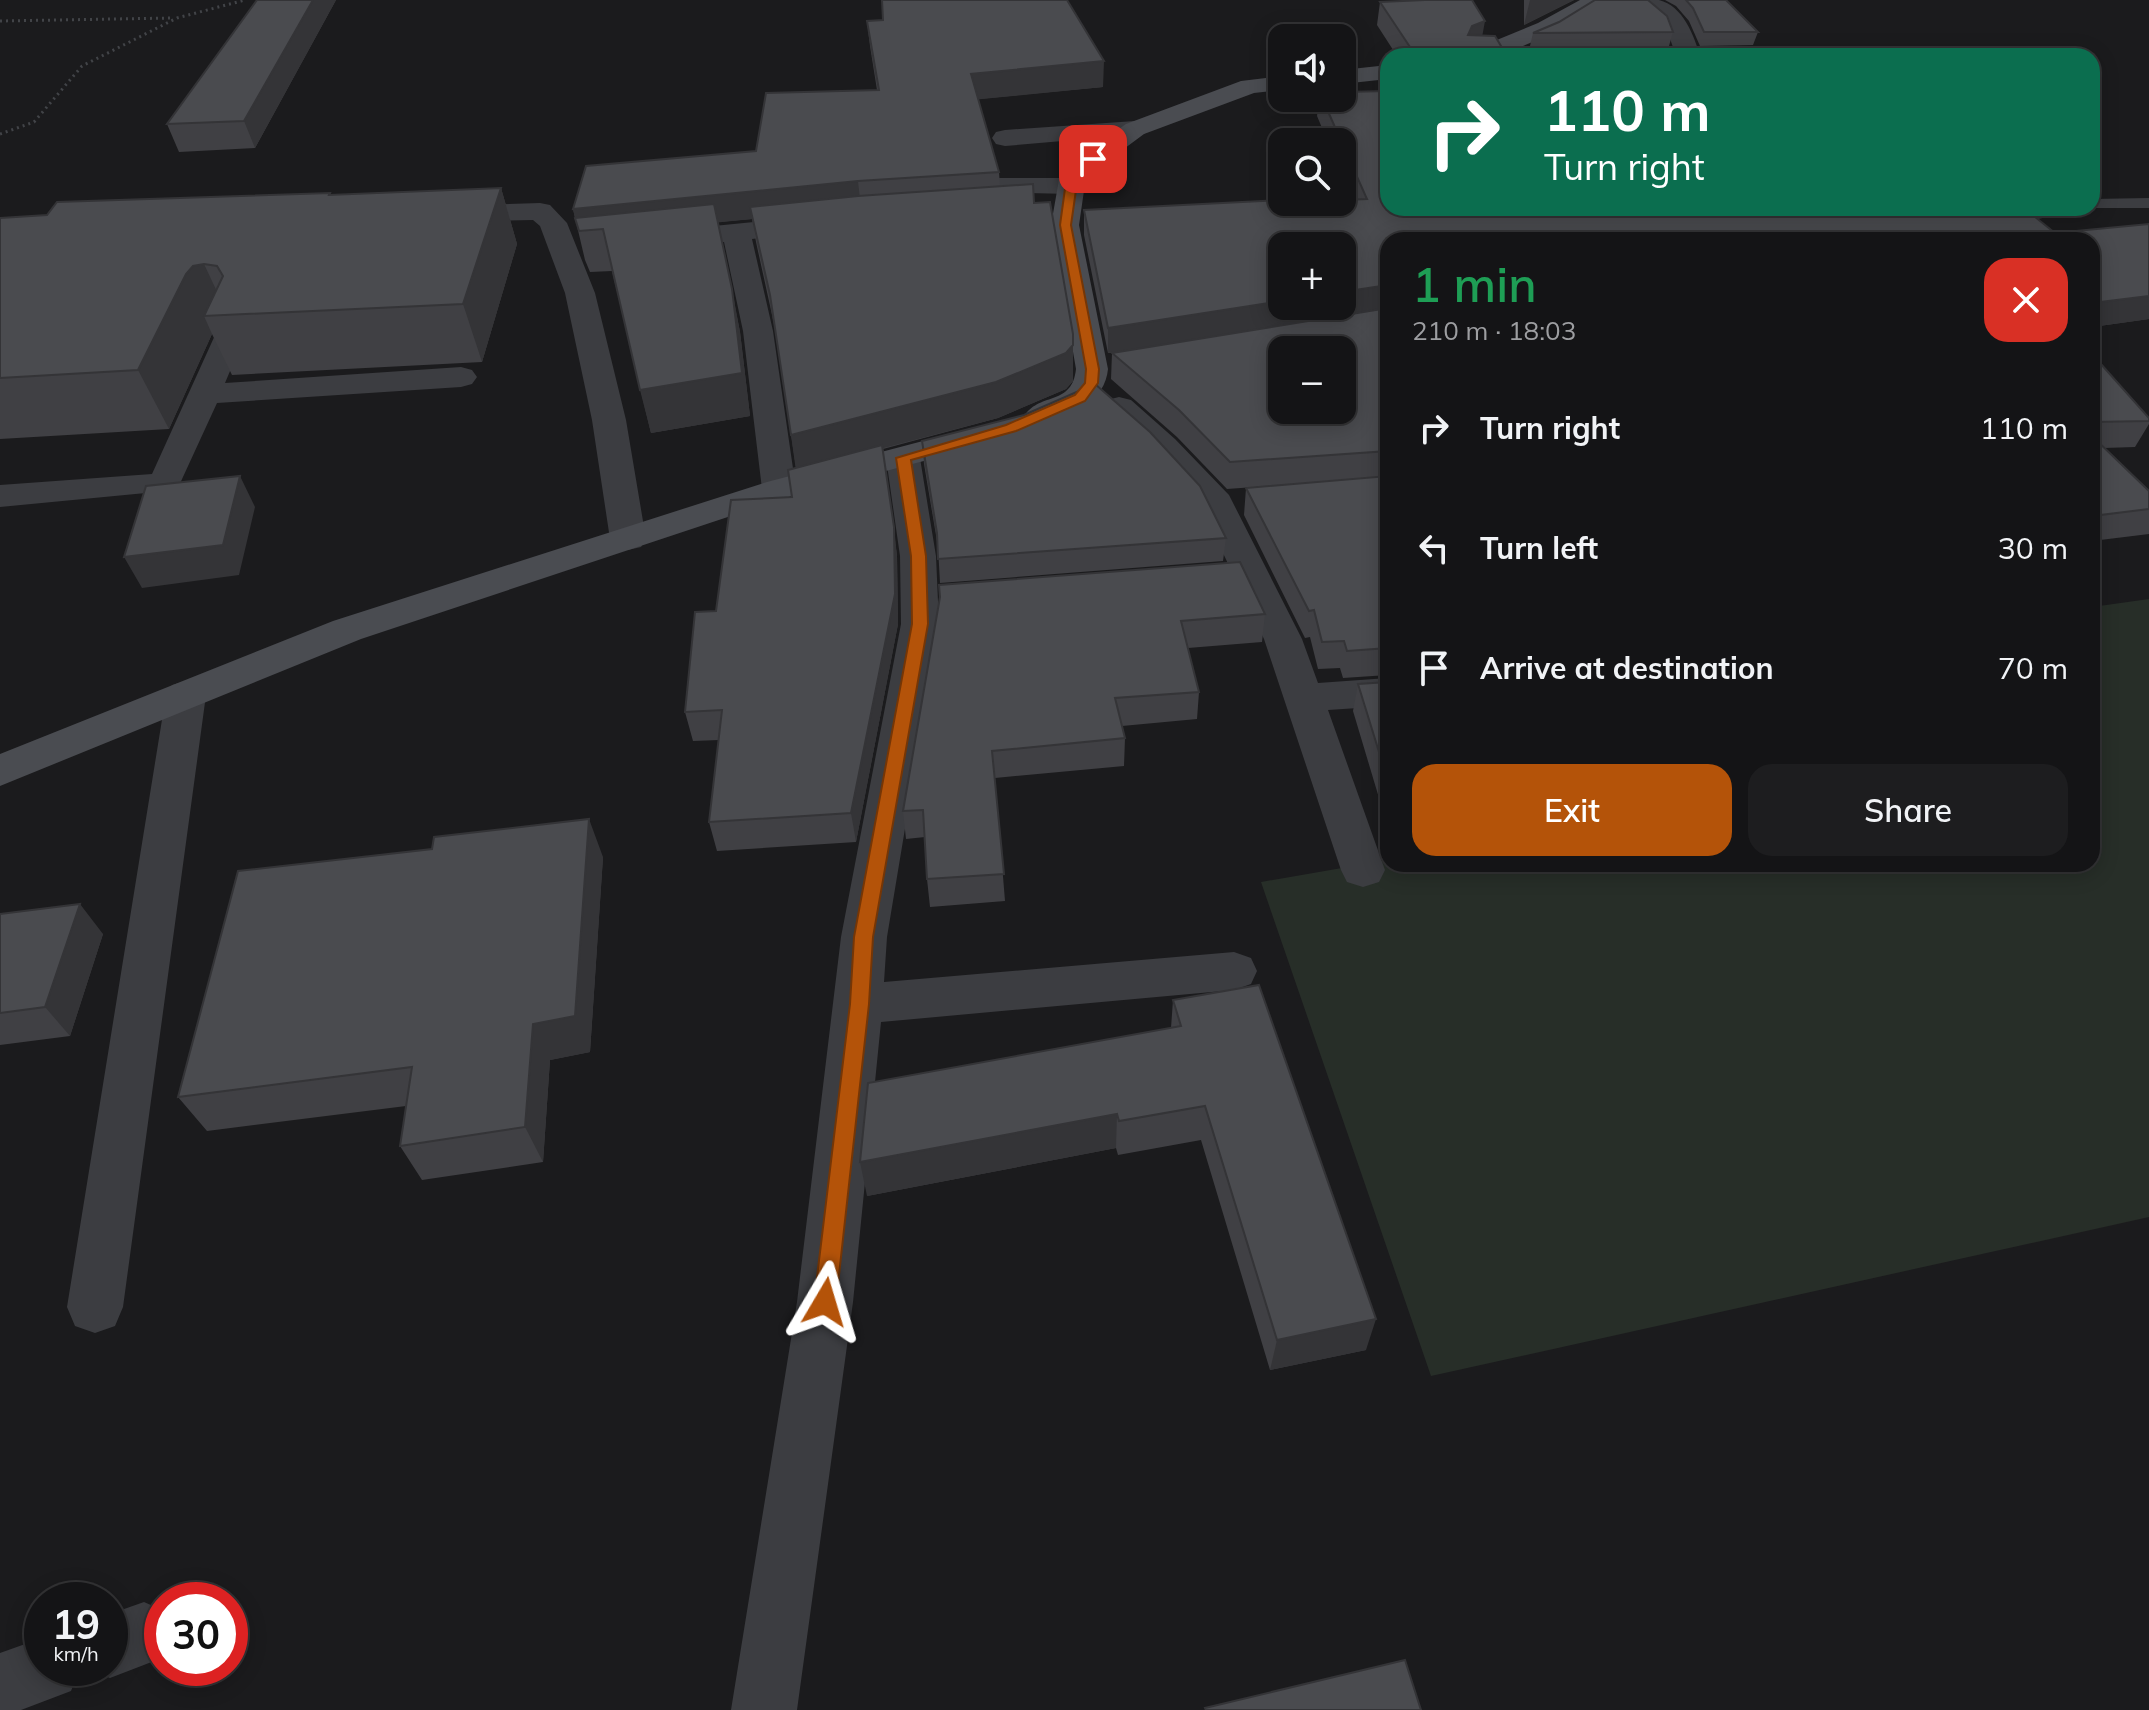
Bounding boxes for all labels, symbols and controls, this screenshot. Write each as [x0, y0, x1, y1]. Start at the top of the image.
map controls [1268, 24, 1356, 424]
button: sound [1268, 24, 1356, 112]
text: 110 m [1544, 75, 1711, 145]
icon: right [1412, 80, 1516, 184]
pin [1059, 125, 1127, 193]
button: search [1268, 128, 1356, 216]
icon: arrive [1071, 137, 1115, 181]
text: Turn right [1544, 144, 1705, 189]
button: + [1268, 232, 1356, 320]
text: 1 min [1412, 254, 1537, 314]
button: close [1984, 258, 2068, 342]
text: 210 m · 18:03 [1412, 314, 1576, 347]
button: − [1268, 336, 1356, 424]
icon: right [1412, 406, 1456, 450]
text: Turn right [1480, 409, 1620, 447]
text: 110 m [1980, 409, 2068, 447]
icon: left [1412, 526, 1456, 570]
text: Turn left [1480, 529, 1598, 567]
text: 30 m [1998, 529, 2068, 567]
icon: arrive [1412, 646, 1456, 690]
text: Arrive at destination [1480, 649, 1774, 687]
text: 70 m [1998, 649, 2068, 687]
button: Exit [1412, 764, 1732, 856]
button: Share [1748, 764, 2068, 856]
position arrow [783, 1260, 867, 1344]
speed limit sign: 30 [144, 1582, 248, 1686]
text: 19 [52, 1599, 100, 1649]
text: km/h [53, 1641, 99, 1666]

